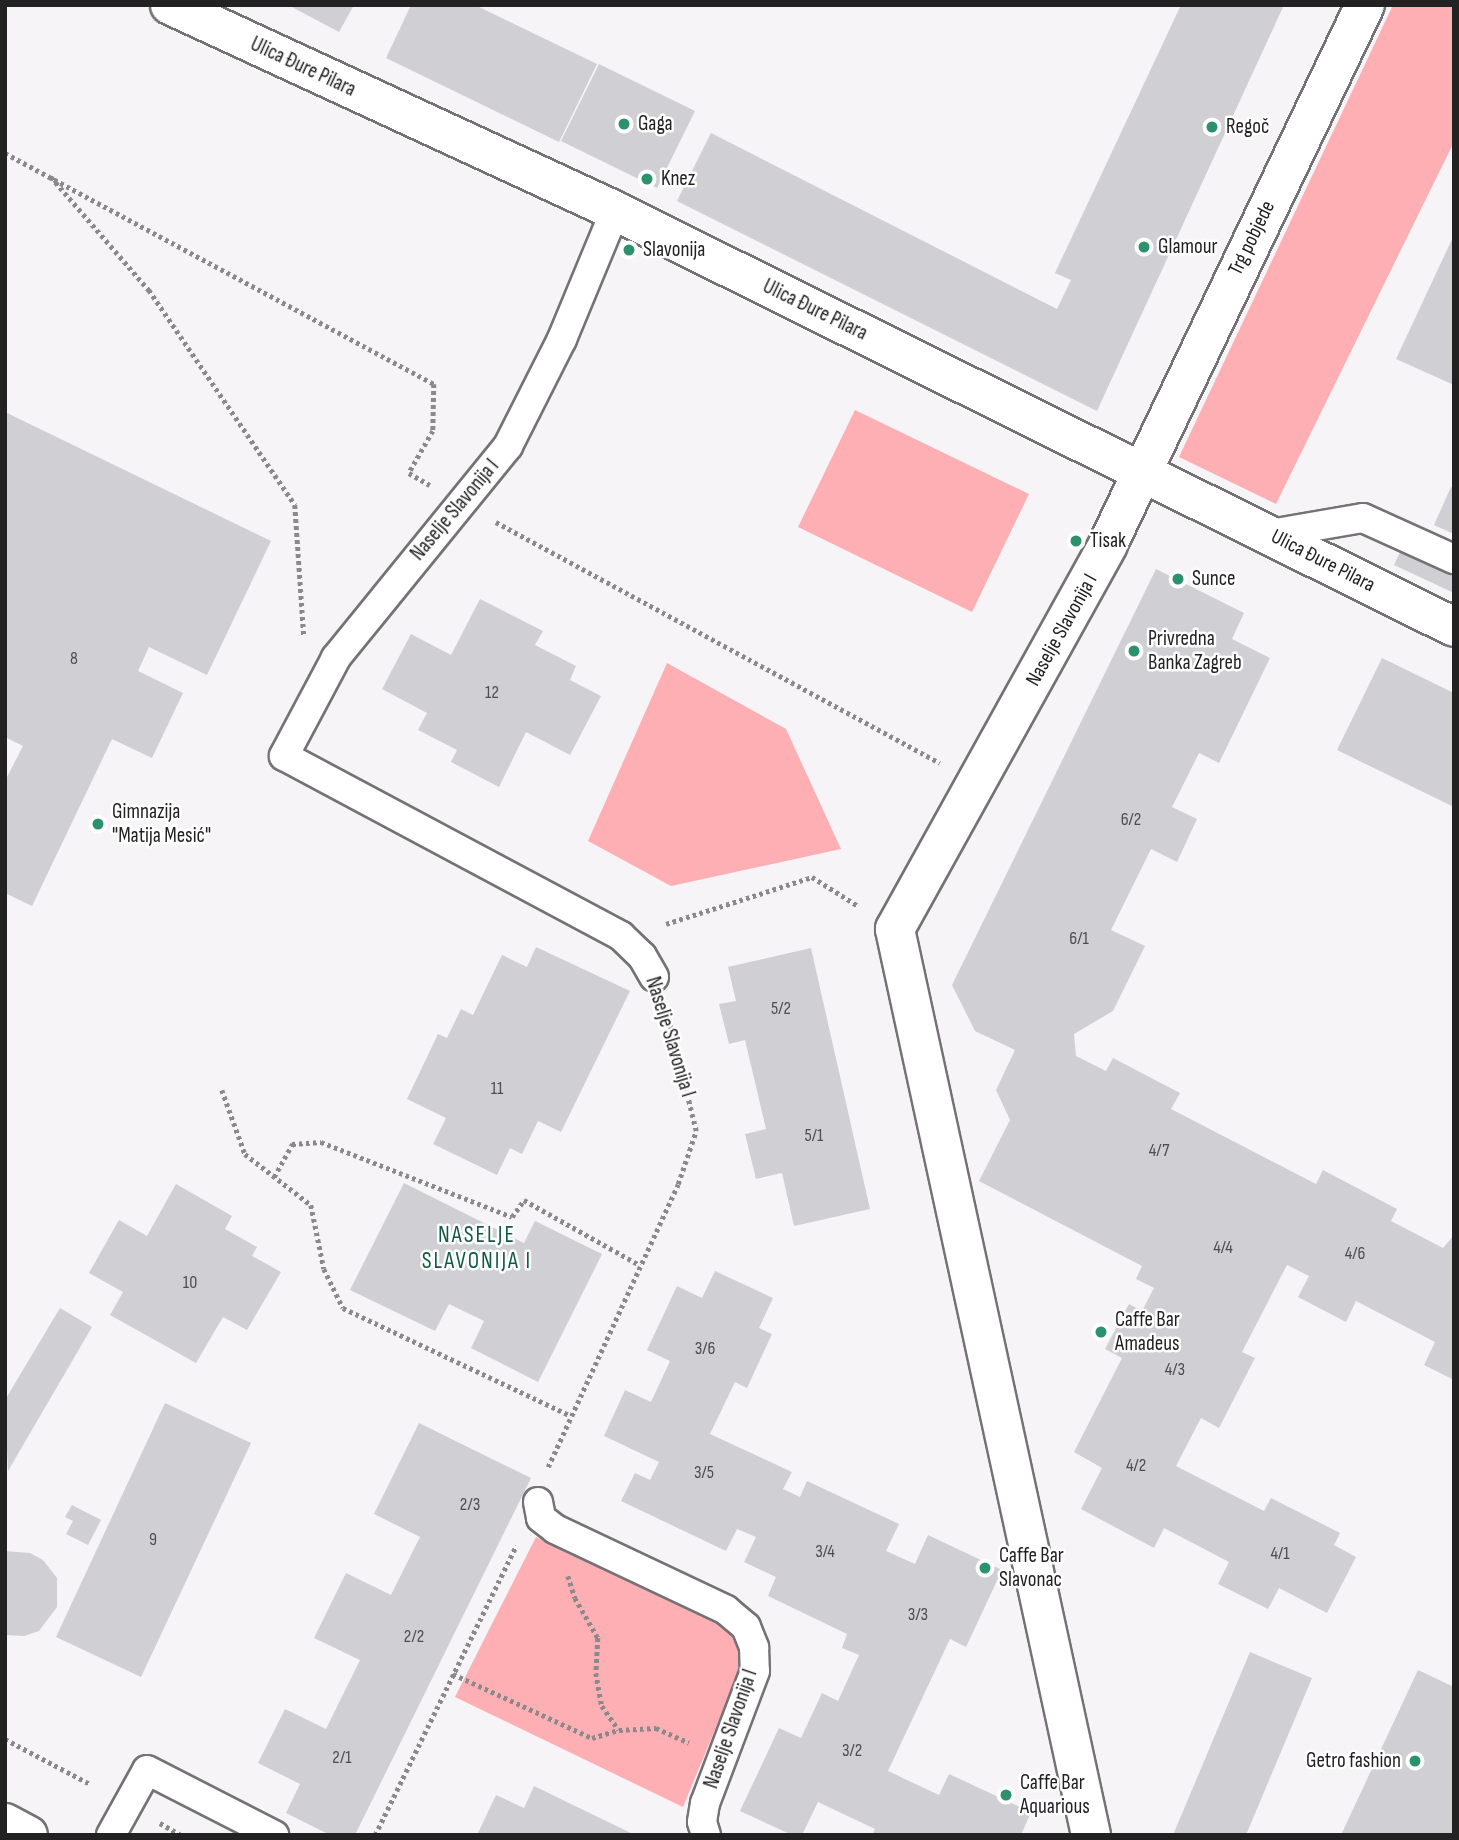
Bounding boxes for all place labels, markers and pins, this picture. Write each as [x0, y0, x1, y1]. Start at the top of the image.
place label: Gaga [638, 111, 673, 137]
place label: Regoč [1226, 114, 1269, 140]
marker: Gaga [616, 116, 632, 132]
marker: Regoč [1204, 119, 1220, 135]
place label: Knez [661, 166, 695, 192]
marker: Knez [639, 171, 655, 187]
place label: Glamour [1158, 234, 1218, 260]
place label: Slavonija [643, 237, 705, 263]
marker: Glamour [1136, 239, 1152, 255]
marker: Slavonija [621, 242, 637, 258]
place label: Tisak [1090, 528, 1126, 554]
marker: Tisak [1068, 533, 1084, 549]
place label: Sunce [1192, 566, 1236, 592]
marker: Sunce [1170, 571, 1186, 587]
place label: Privredna Banka Zagreb [1148, 626, 1242, 676]
marker: Privredna Banka Zagreb [1126, 643, 1142, 659]
place label: Gimnazija "Matija Mesić" [112, 799, 211, 849]
marker: Gimnazija "Matija Mesić" [90, 816, 106, 832]
place label: Caffe Bar Amadeus [1115, 1307, 1180, 1357]
marker: Caffe Bar Amadeus [1093, 1324, 1109, 1340]
place label: Caffe Bar Slavonac [999, 1543, 1064, 1593]
marker: Caffe Bar Slavonac [977, 1560, 993, 1576]
place label: Getro fashion [1306, 1748, 1401, 1774]
marker: Getro fashion [1407, 1753, 1423, 1769]
place label: Caffe Bar Aquarious [1020, 1770, 1090, 1820]
marker: Caffe Bar Aquarious [998, 1787, 1014, 1803]

